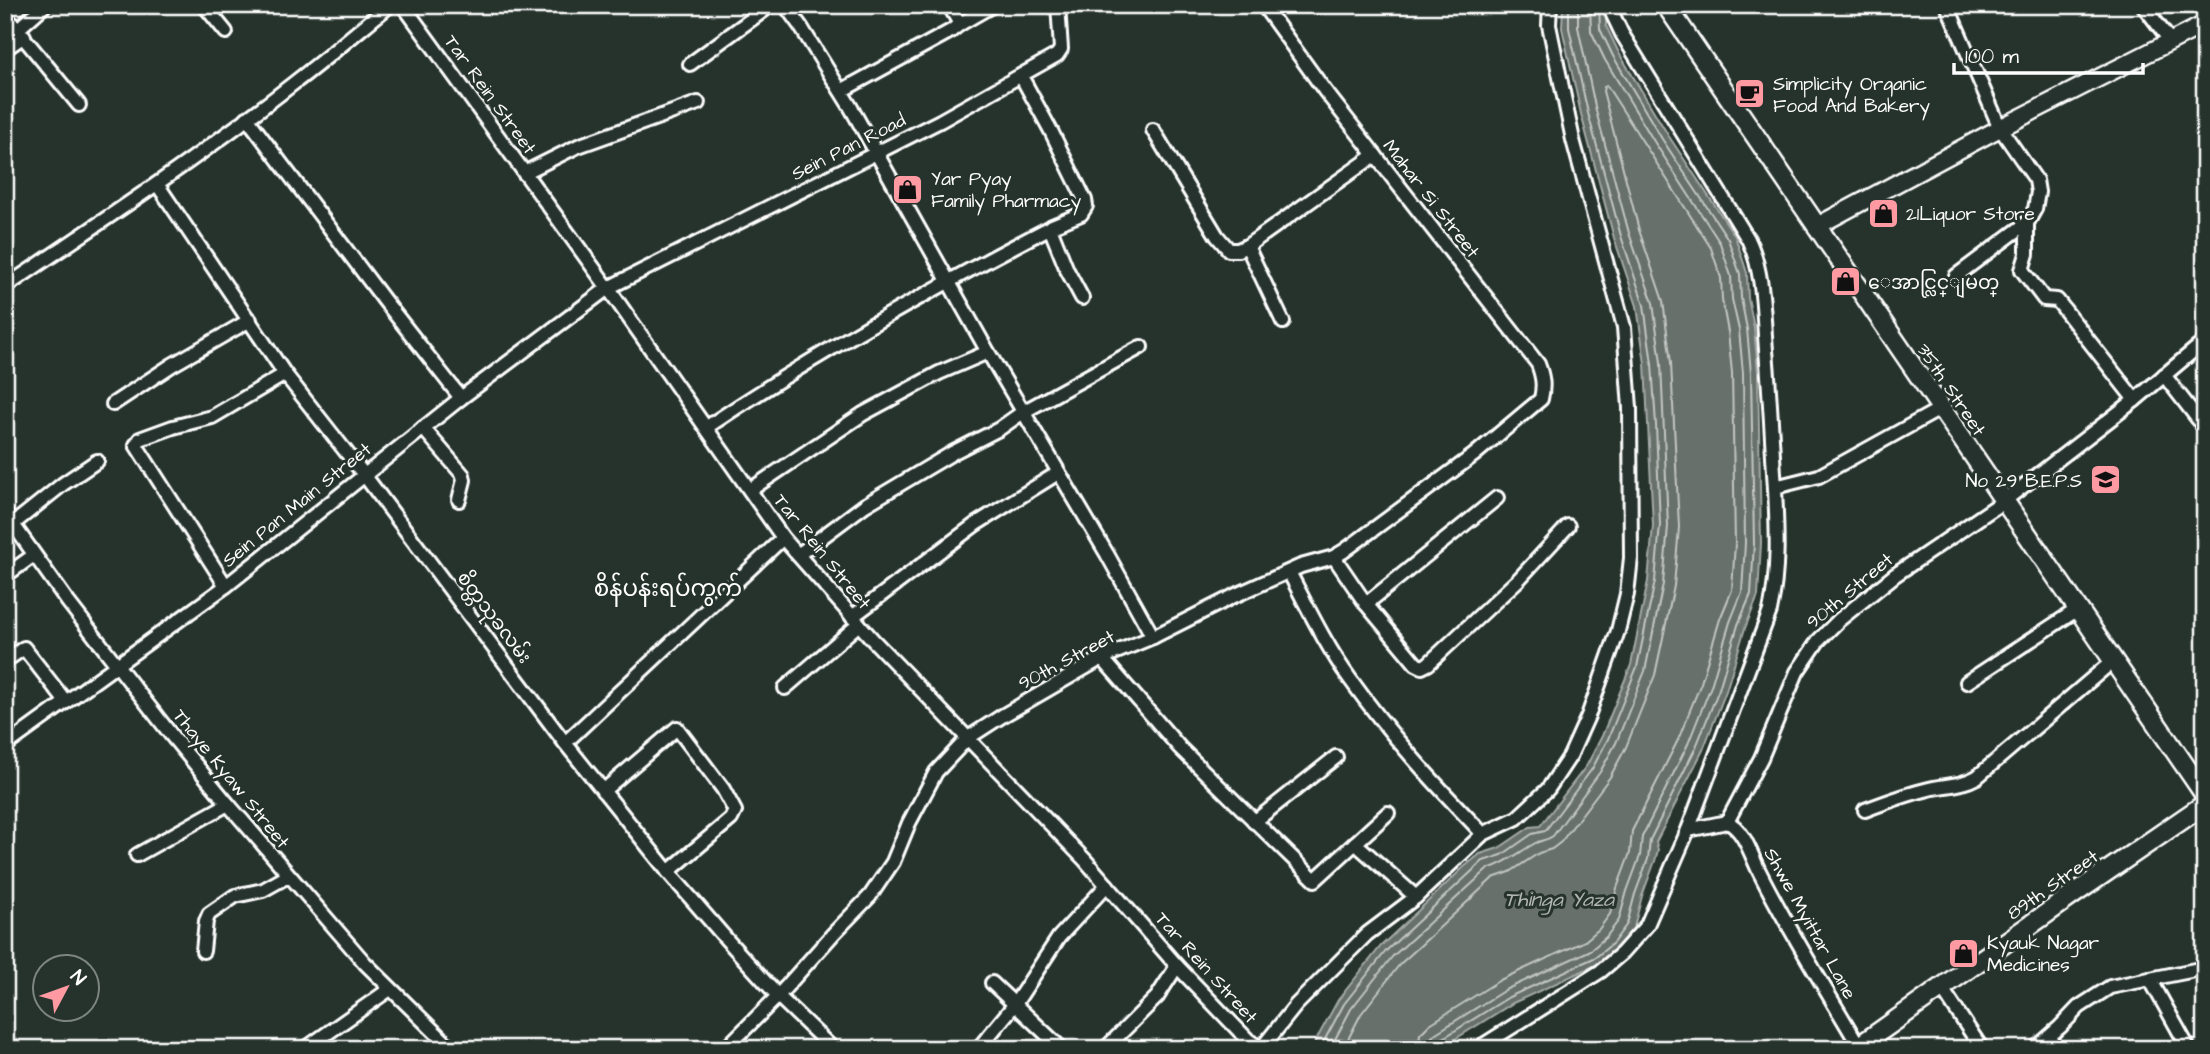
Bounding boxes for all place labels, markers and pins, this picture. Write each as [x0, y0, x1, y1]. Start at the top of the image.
place label: Simplicity Organic Food And Bakery [1773, 71, 1931, 121]
cafe icon: Simplicity Organic Food And Bakery [1733, 77, 1767, 111]
place label: Yar Pyay Family Pharmacy [931, 166, 1082, 216]
shop icon: Yar Pyay Family Pharmacy [891, 172, 925, 206]
shop icon: 21Liquor Store [1866, 196, 1900, 230]
place label: 21Liquor Store [1906, 201, 2035, 228]
shop icon: ေအာင္လြင္ျမတ္ [1828, 265, 1862, 299]
place label: ေအာင္လြင္ျမတ္ [1868, 269, 1999, 298]
school or university icon: No 29 B.E.P.S [2088, 463, 2122, 497]
place label: No 29 B.E.P.S [1965, 468, 2082, 495]
place label: Kyauk Nagar Medicines [1987, 930, 2100, 979]
shop icon: Kyauk Nagar Medicines [1947, 936, 1981, 970]

